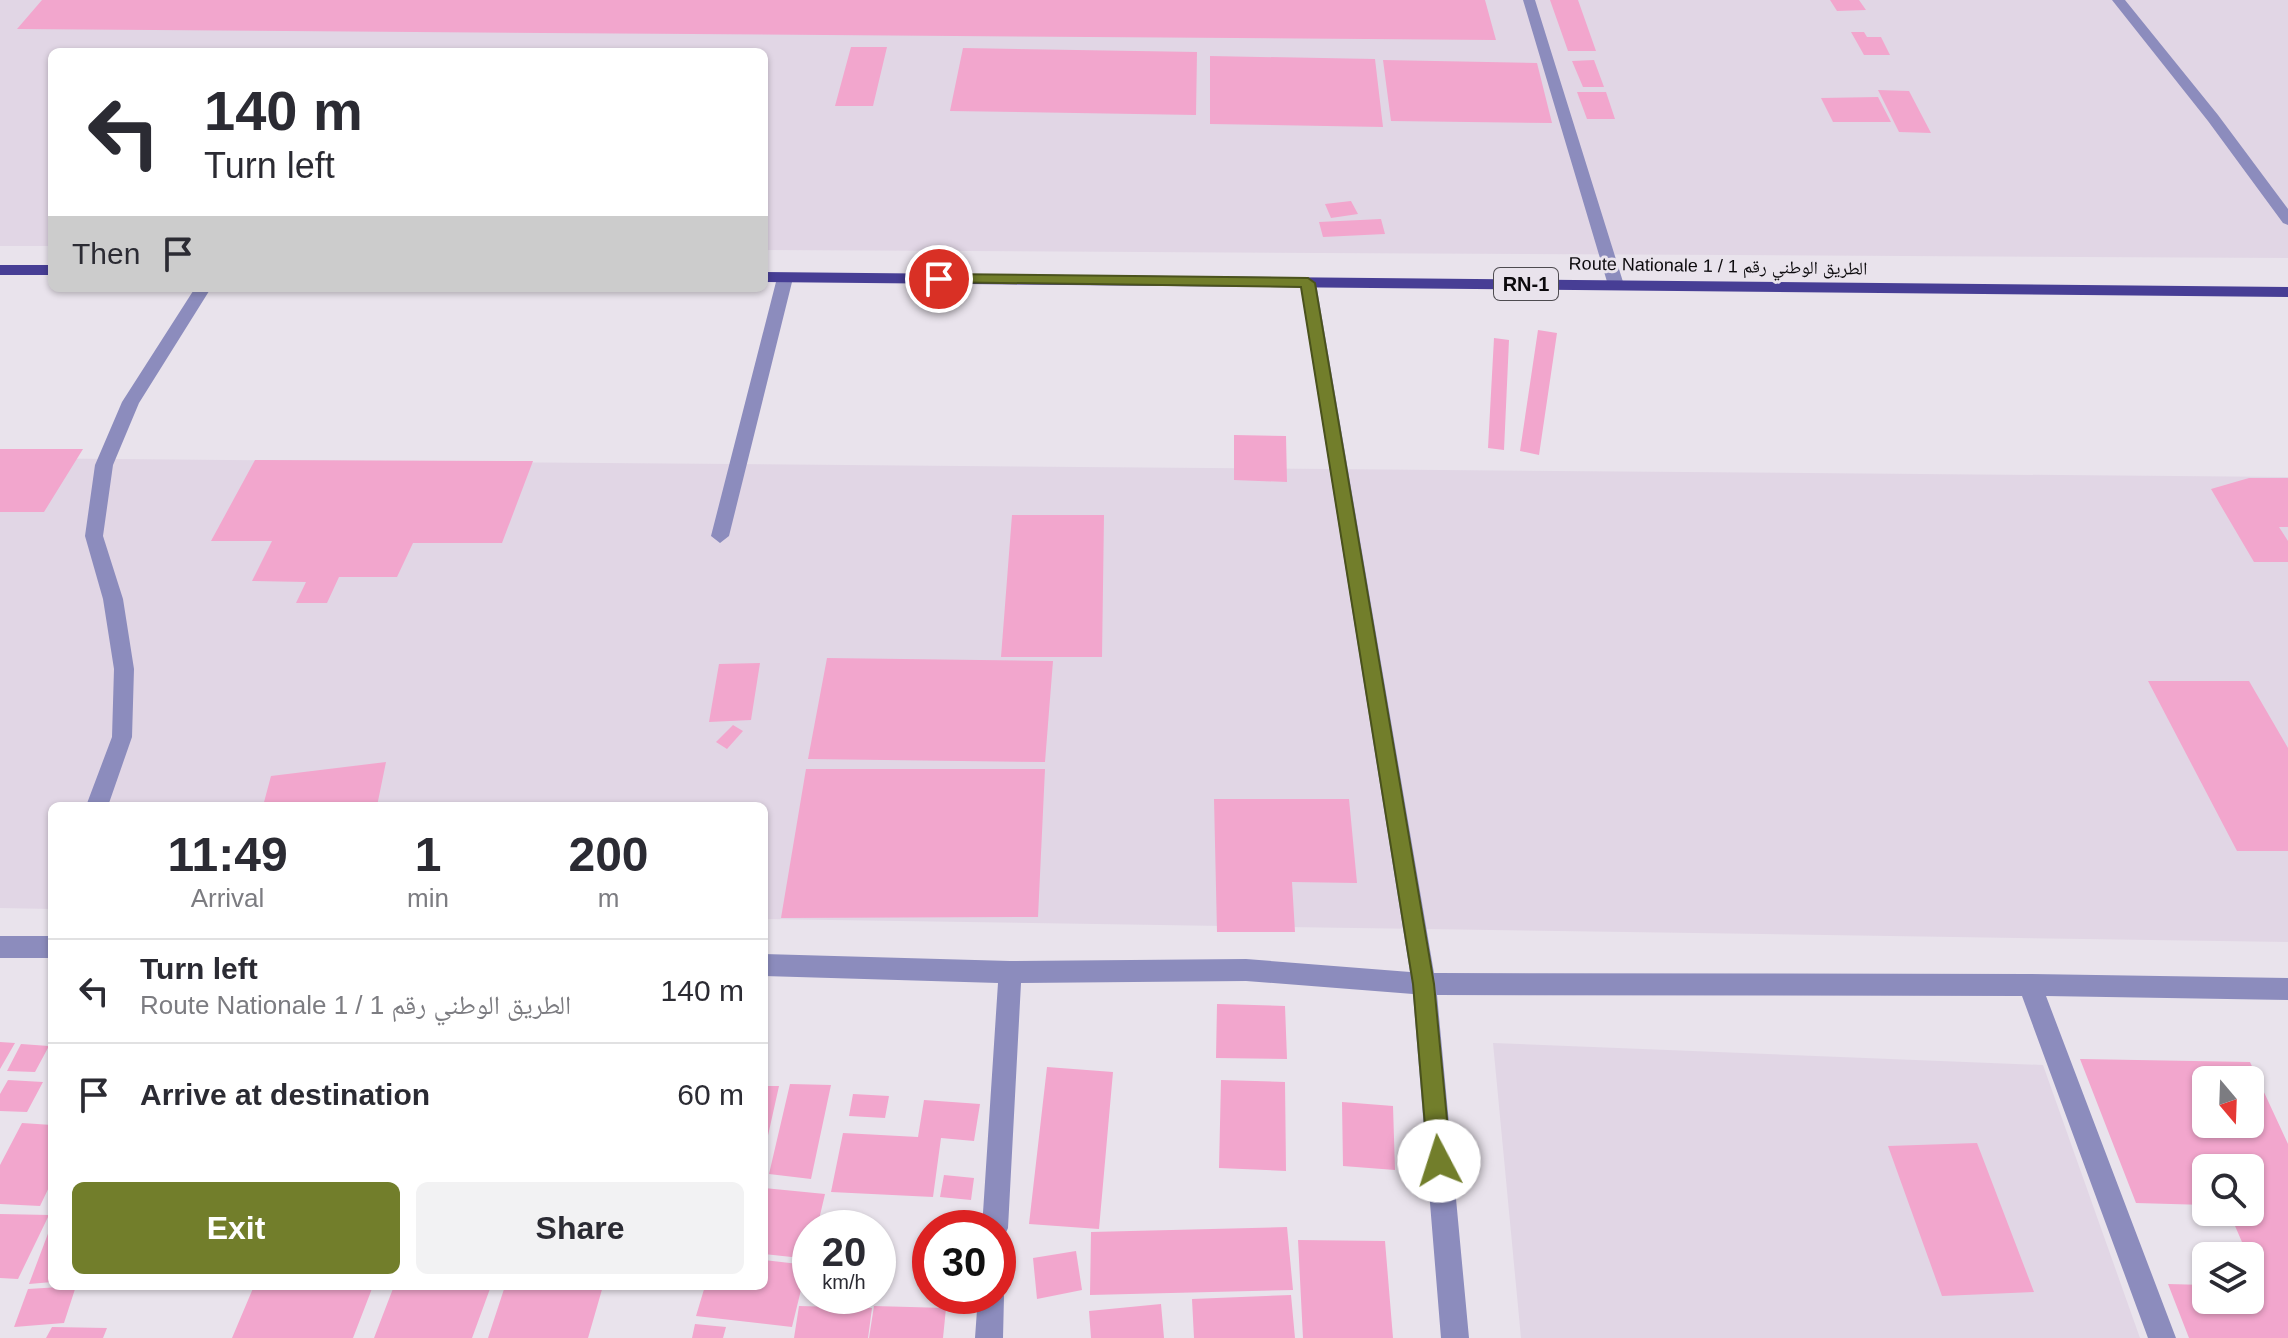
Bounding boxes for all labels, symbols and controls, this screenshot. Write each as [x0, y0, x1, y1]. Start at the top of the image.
text: 140 m [204, 79, 363, 142]
icon: left [72, 80, 176, 184]
text: Turn left [204, 145, 335, 186]
icon: arrive [156, 232, 200, 276]
text: Then [72, 237, 140, 270]
pin [905, 245, 973, 313]
street label: Route Nationale 1 / الطريق الوطني رقم 1 [1568, 253, 1867, 283]
icon: arrive [917, 257, 961, 301]
road number: RN-1 [1494, 268, 1558, 300]
text: 11:49 [167, 828, 288, 881]
text: 1 [415, 828, 441, 881]
text: 200 [568, 828, 649, 881]
text: Arrival [191, 883, 264, 913]
text: min [407, 883, 449, 913]
text: m [598, 883, 619, 913]
text: Turn left [140, 952, 258, 985]
icon: left [72, 969, 116, 1013]
text: 140 m [661, 974, 744, 1007]
text: Route Nationale 1 / الطريق الوطني رقم 1 [140, 990, 571, 1020]
north arrow [2192, 1066, 2264, 1138]
map controls [2192, 1066, 2264, 1314]
icon: arrive [72, 1073, 116, 1117]
text: Arrive at destination [140, 1078, 430, 1111]
text: 60 m [677, 1078, 744, 1111]
position arrow [1397, 1119, 1481, 1203]
button: search [2192, 1154, 2264, 1226]
button: Exit [72, 1182, 400, 1274]
button: Share [416, 1182, 744, 1274]
speed limit sign: 30 [912, 1210, 1016, 1314]
text: 20 [822, 1230, 866, 1274]
button: layers [2192, 1242, 2264, 1314]
text: km/h [822, 1271, 866, 1293]

